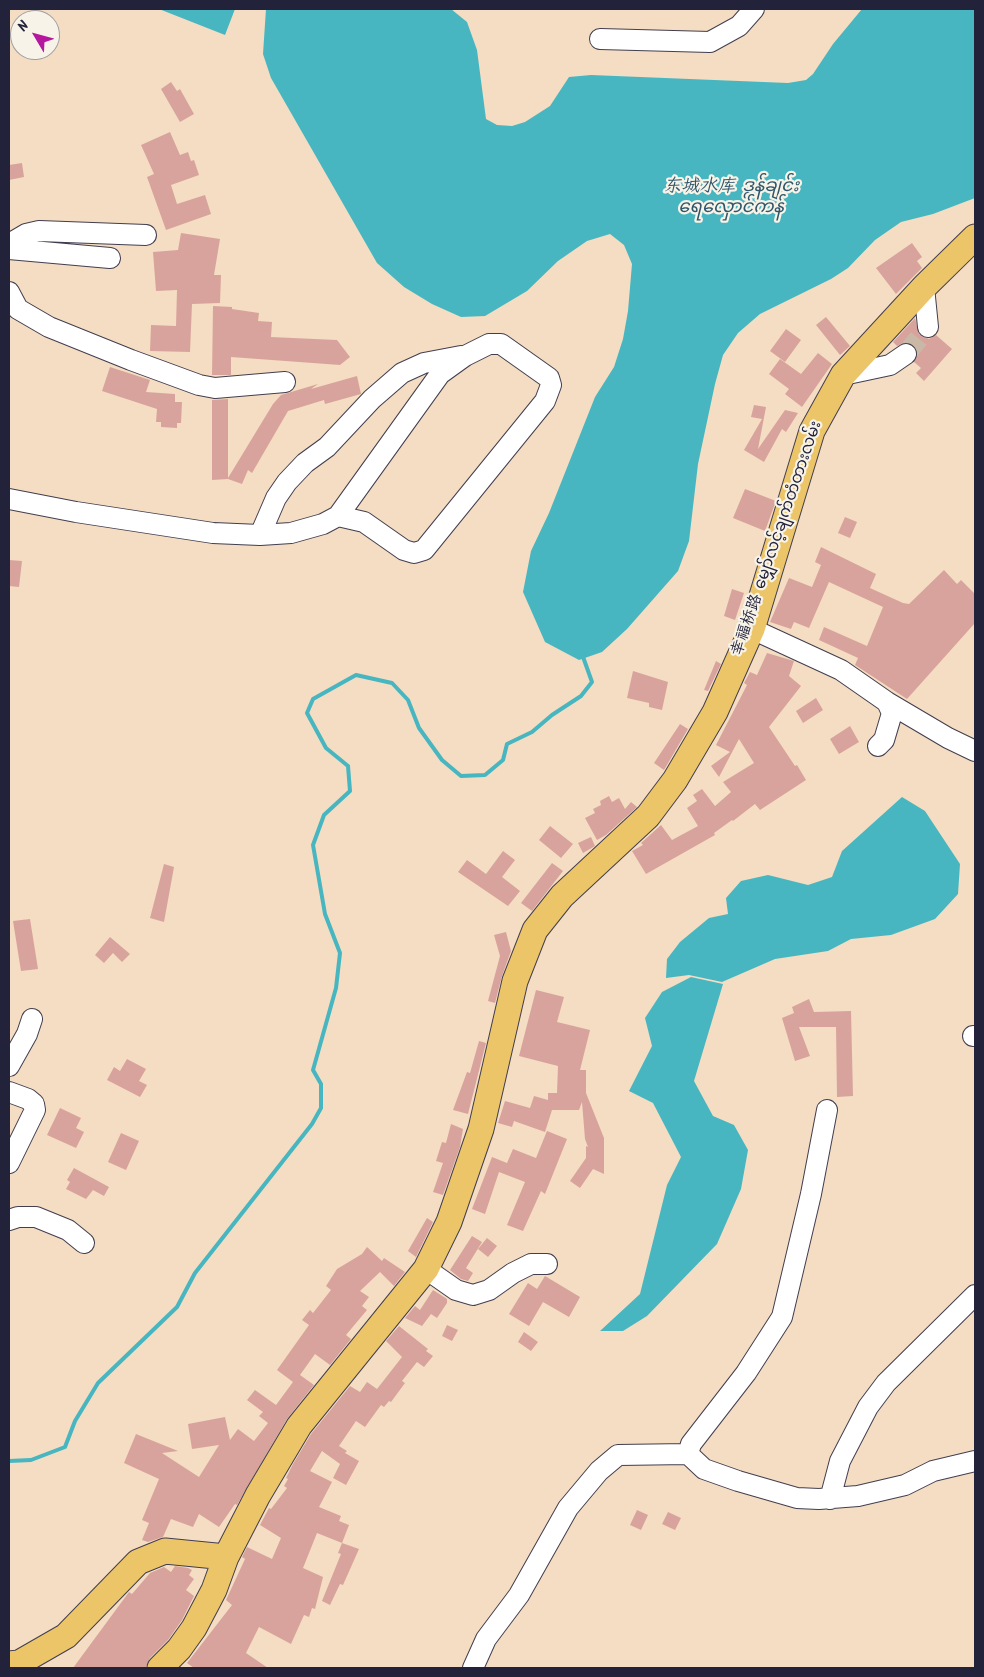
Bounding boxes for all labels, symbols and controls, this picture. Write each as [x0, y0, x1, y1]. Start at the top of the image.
north arrow [10, 10, 60, 60]
text: N [12, 16, 35, 37]
water label: 东城水库 ဒွန်ချင်း ရေလှောင်ကန် [663, 177, 799, 220]
street label: 幸福桥路 မျှော်လင့်ချက်တံတားလမ်း [729, 419, 827, 659]

